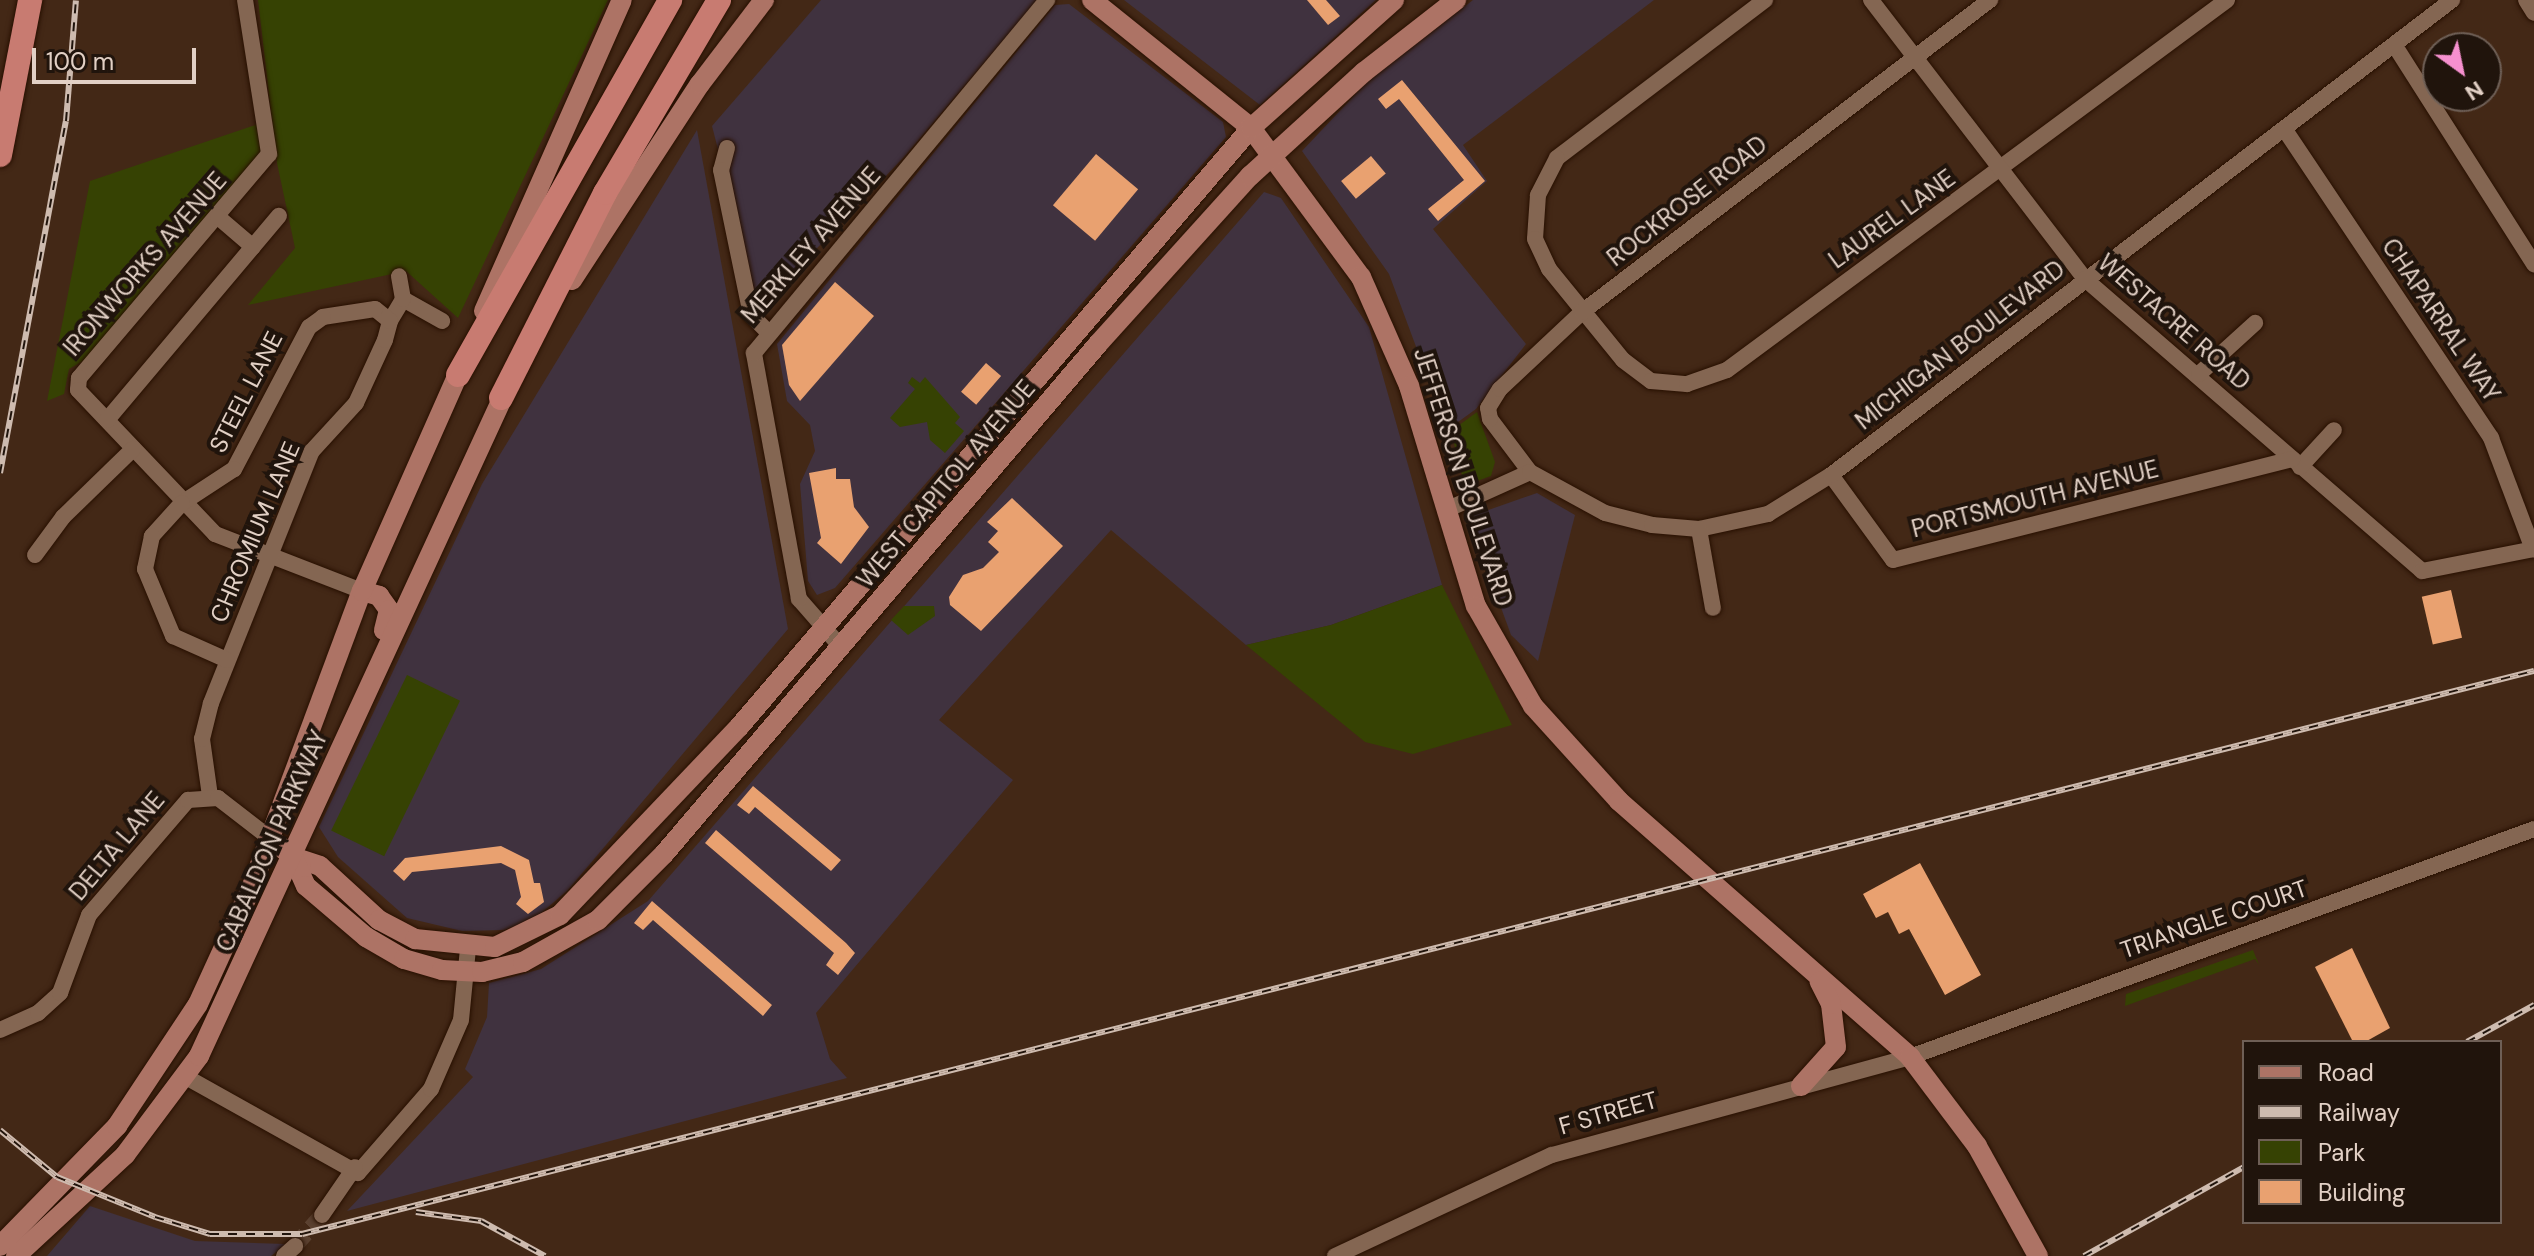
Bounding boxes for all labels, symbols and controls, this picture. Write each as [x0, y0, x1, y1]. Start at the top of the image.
scale bar [36, 32, 200, 82]
north arrow [2422, 32, 2502, 112]
text: 100 m [46, 46, 114, 77]
text: N [2460, 74, 2489, 107]
street label: ROCKROSE ROAD [1601, 130, 1773, 272]
street label: MERKLEY AVENUE [735, 161, 887, 329]
street label: LAUREL LANE [1823, 164, 1961, 274]
street label: IRONWORKS AVENUE [57, 166, 233, 362]
street label: CHAPARRAL WAY [2376, 233, 2506, 407]
street label: WESTACRE ROAD [2092, 248, 2256, 396]
street label: MICHIGAN BOULEVARD [1850, 254, 2070, 436]
street label: STEEL LANE [203, 327, 289, 457]
street label: JEFFERSON BOULEVARD [1408, 344, 1518, 610]
street label: WEST CAPITOL AVENUE [851, 374, 1041, 594]
street label: CHROMIUM LANE [204, 437, 306, 627]
street label: PORTSMOUTH AVENUE [1909, 454, 2161, 544]
street label: CABALDON PARKWAY [210, 726, 334, 956]
street label: DELTA LANE [63, 786, 171, 906]
street label: TRIANGLE COURT [2117, 874, 2311, 964]
legend [2242, 1040, 2502, 1224]
text: Road [2318, 1057, 2374, 1088]
street label: F STREET [1555, 1085, 1661, 1141]
text: Railway [2318, 1097, 2400, 1128]
text: Park [2318, 1137, 2365, 1168]
text: Building [2318, 1177, 2405, 1208]

